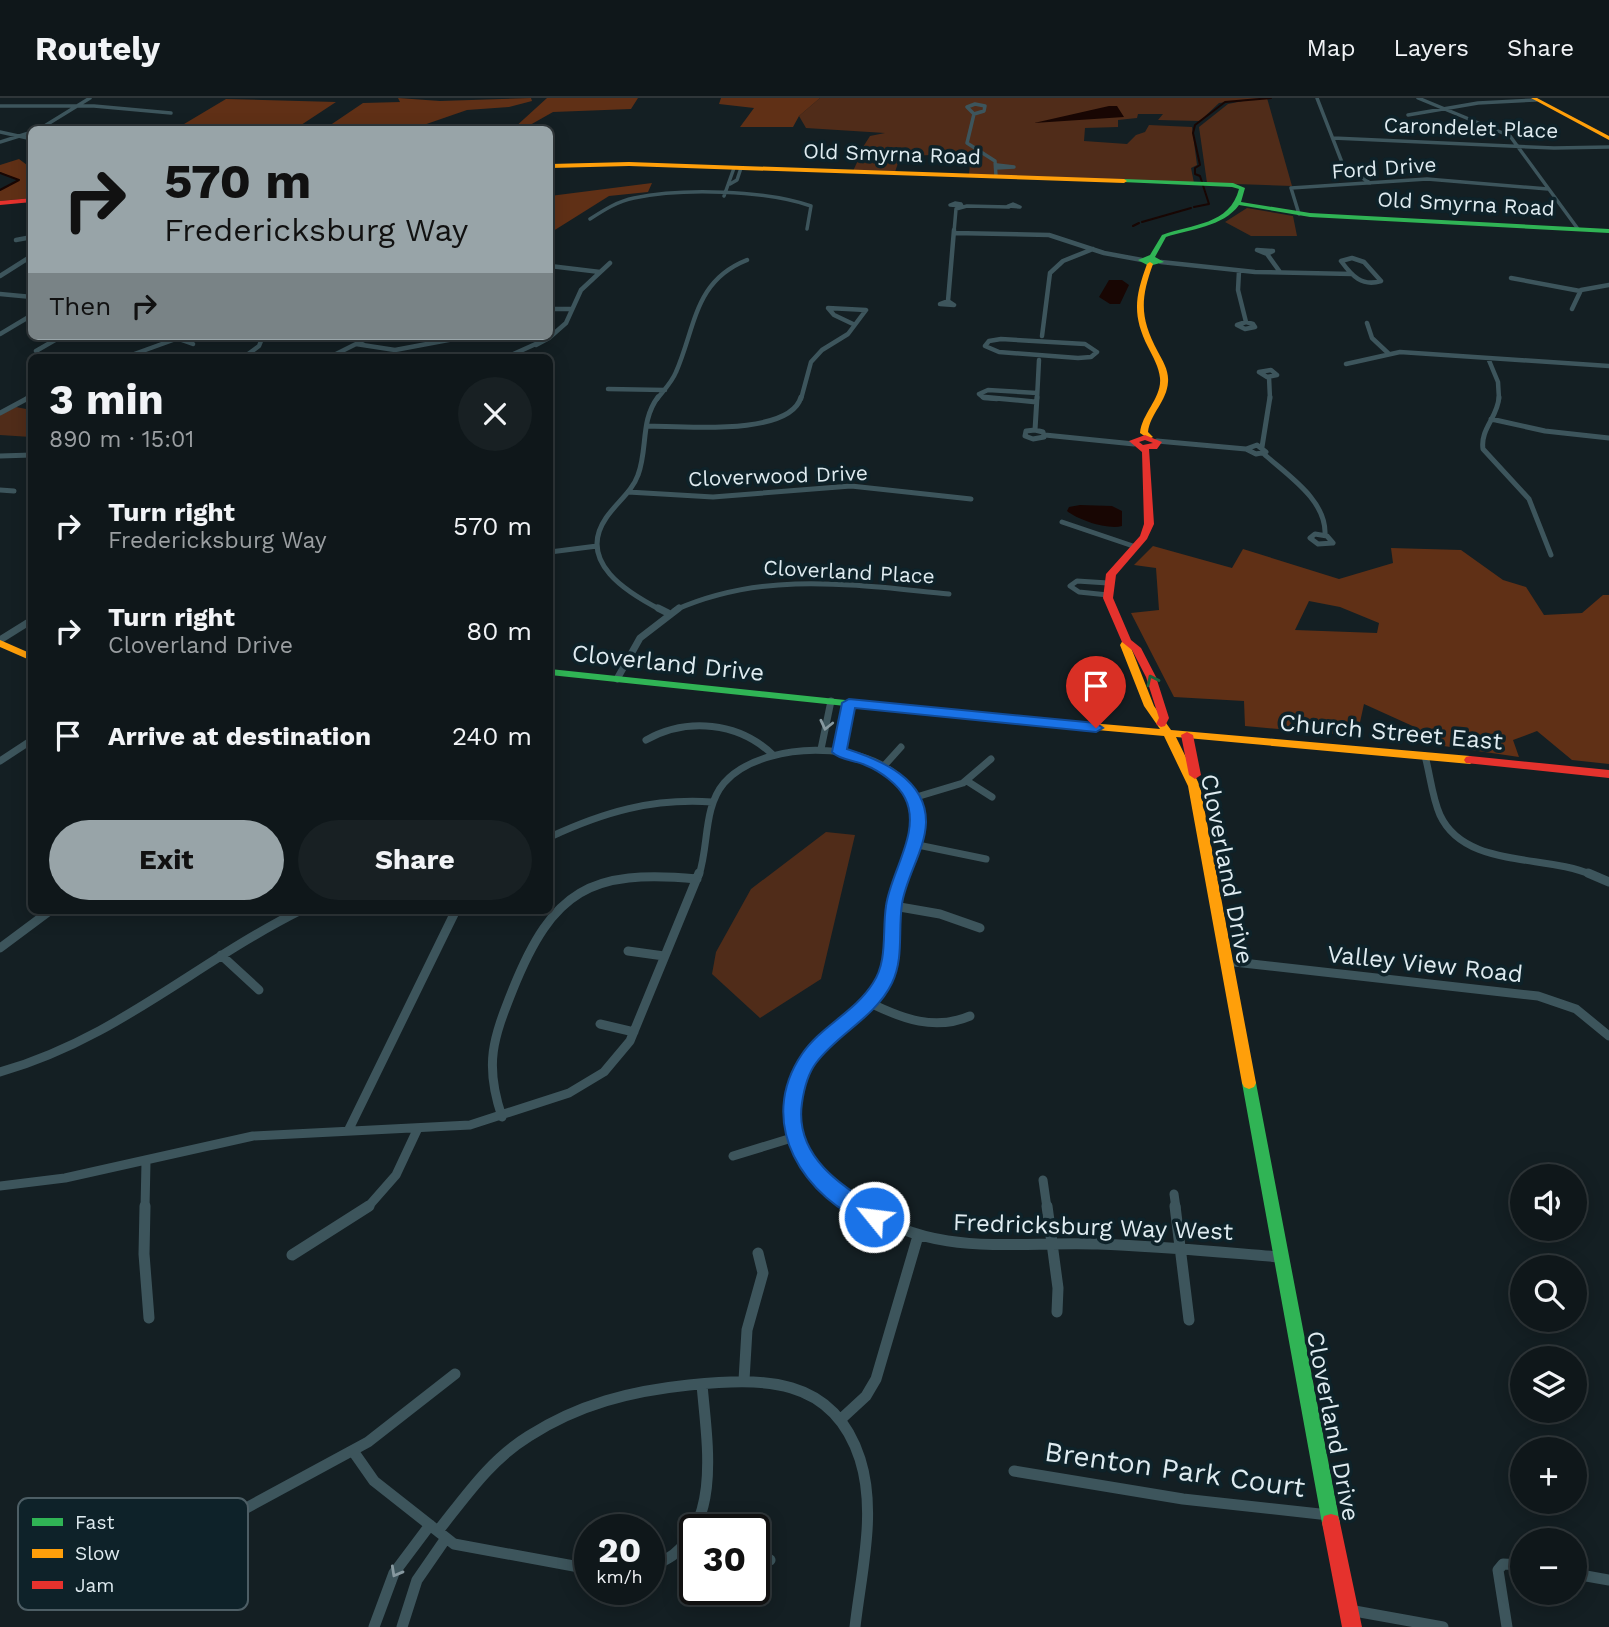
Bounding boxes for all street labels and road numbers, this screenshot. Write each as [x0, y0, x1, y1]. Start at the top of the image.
street label: Carondelet Place [1383, 112, 1559, 143]
street label: Old Smyrna Road [803, 138, 981, 169]
street label: Ford Drive [1331, 151, 1437, 184]
street label: Old Smyrna Road [1377, 186, 1555, 221]
street label: Cloverwood Drive [688, 460, 868, 491]
street label: Cloverland Place [763, 555, 935, 588]
street label: Cloverland Drive [571, 639, 765, 687]
street label: Church Street East [1278, 708, 1504, 756]
street label: Cloverland Drive [1195, 772, 1259, 966]
street label: Valley View Road [1326, 940, 1524, 988]
street label: Fredricksburg Way West [953, 1208, 1233, 1246]
street label: Cloverland Drive [1301, 1329, 1365, 1523]
street label: Brenton Park Court [1043, 1435, 1308, 1504]

